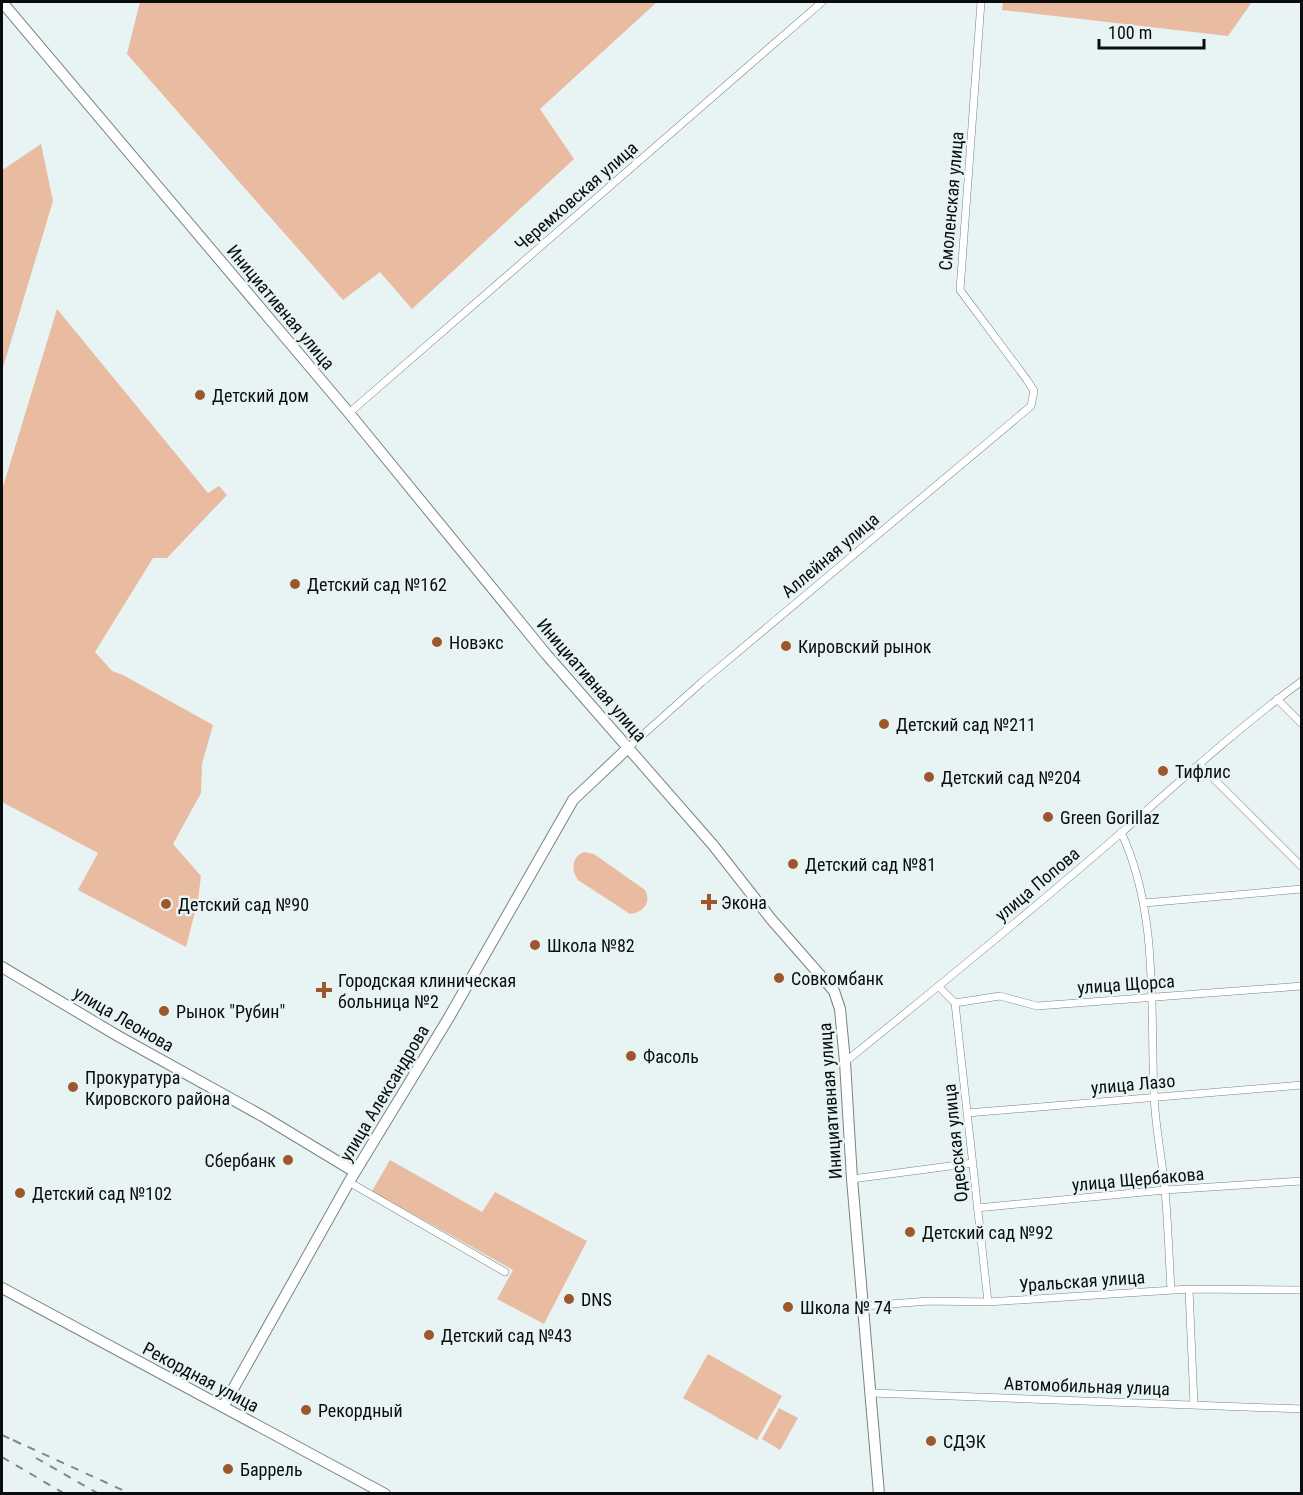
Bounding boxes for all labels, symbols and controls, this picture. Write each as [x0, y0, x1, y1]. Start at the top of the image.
scale bar [1099, 12, 1204, 50]
text: 100 m [1108, 22, 1152, 43]
street label: Смоленская улица [934, 131, 968, 271]
street label: Черемховская улица [510, 137, 642, 255]
street label: Инициативная улица [223, 240, 339, 374]
place label: Детский дом [212, 385, 309, 406]
marker: Детский дом [193, 388, 207, 402]
street label: Аллейная улица [777, 508, 883, 602]
place label: Детский сад №162 [307, 574, 447, 595]
marker: Детский сад №162 [288, 577, 302, 591]
street label: Инициативная улица [533, 614, 651, 746]
place label: Новэкс [449, 632, 504, 653]
marker: Новэкс [430, 635, 444, 649]
place label: Кировский рынок [798, 636, 932, 657]
marker: Кировский рынок [779, 639, 793, 653]
place label: Детский сад №211 [896, 714, 1036, 735]
marker: Детский сад №211 [877, 717, 891, 731]
place label: Тифлис [1175, 761, 1230, 782]
marker: Тифлис [1156, 764, 1170, 778]
place label: Детский сад №204 [941, 767, 1081, 788]
marker: Детский сад №204 [922, 770, 936, 784]
place label: Green Gorillaz [1060, 807, 1160, 828]
marker: Green Gorillaz [1041, 810, 1055, 824]
street label: улица Попова [991, 843, 1083, 925]
place label: Детский сад №81 [805, 854, 936, 875]
marker: Детский сад №81 [786, 857, 800, 871]
place label: Экона [721, 892, 767, 913]
place label: Детский сад №90 [178, 894, 309, 915]
marker: Экона [702, 895, 716, 909]
marker: Детский сад №90 [159, 897, 173, 911]
place label: Школа №82 [547, 935, 635, 956]
marker: Школа №82 [528, 938, 542, 952]
place label: Совкомбанк [791, 968, 884, 989]
place label: Городская клиническая больница №2 [338, 970, 516, 1012]
street label: улица Щорса [1077, 970, 1175, 998]
marker: Совкомбанк [772, 971, 786, 985]
marker: Городская клиническая больница №2 [315, 981, 333, 999]
street label: улица Леонова [70, 982, 178, 1056]
place label: Рынок "Рубин" [176, 1001, 285, 1022]
marker: Рынок "Рубин" [157, 1004, 171, 1018]
street label: улица Александрова [335, 1021, 433, 1165]
street label: Инициативная улица [814, 1022, 846, 1180]
place label: Фасоль [643, 1046, 699, 1067]
marker: Фасоль [624, 1049, 638, 1063]
place label: Прокуратура Кировского района [85, 1067, 230, 1109]
street label: улица Лазо [1090, 1070, 1176, 1098]
marker: Прокуратура Кировского района [66, 1080, 80, 1094]
street label: Одесская улица [938, 1083, 972, 1203]
place label: Сбербанк [205, 1150, 276, 1171]
marker: Сбербанк [281, 1153, 295, 1167]
street label: улица Щербакова [1071, 1163, 1205, 1195]
place label: Детский сад №102 [32, 1183, 172, 1204]
marker: Детский сад №102 [13, 1186, 27, 1200]
place label: Детский сад №92 [922, 1222, 1053, 1243]
marker: Детский сад №92 [903, 1225, 917, 1239]
street label: Уральская улица [1018, 1266, 1146, 1296]
place label: DNS [581, 1289, 612, 1310]
marker: DNS [562, 1292, 576, 1306]
place label: Школа № 74 [800, 1297, 892, 1318]
marker: Школа № 74 [781, 1300, 795, 1314]
place label: Детский сад №43 [441, 1325, 572, 1346]
marker: Детский сад №43 [422, 1328, 436, 1342]
street label: Рекордная улица [139, 1338, 263, 1416]
street label: Автомобильная улица [1004, 1373, 1170, 1399]
place label: Рекордный [318, 1400, 403, 1421]
marker: Рекордный [299, 1403, 313, 1417]
place label: СДЭК [943, 1431, 986, 1452]
marker: СДЭК [924, 1434, 938, 1448]
place label: Баррель [240, 1459, 303, 1480]
marker: Баррель [221, 1462, 235, 1476]

